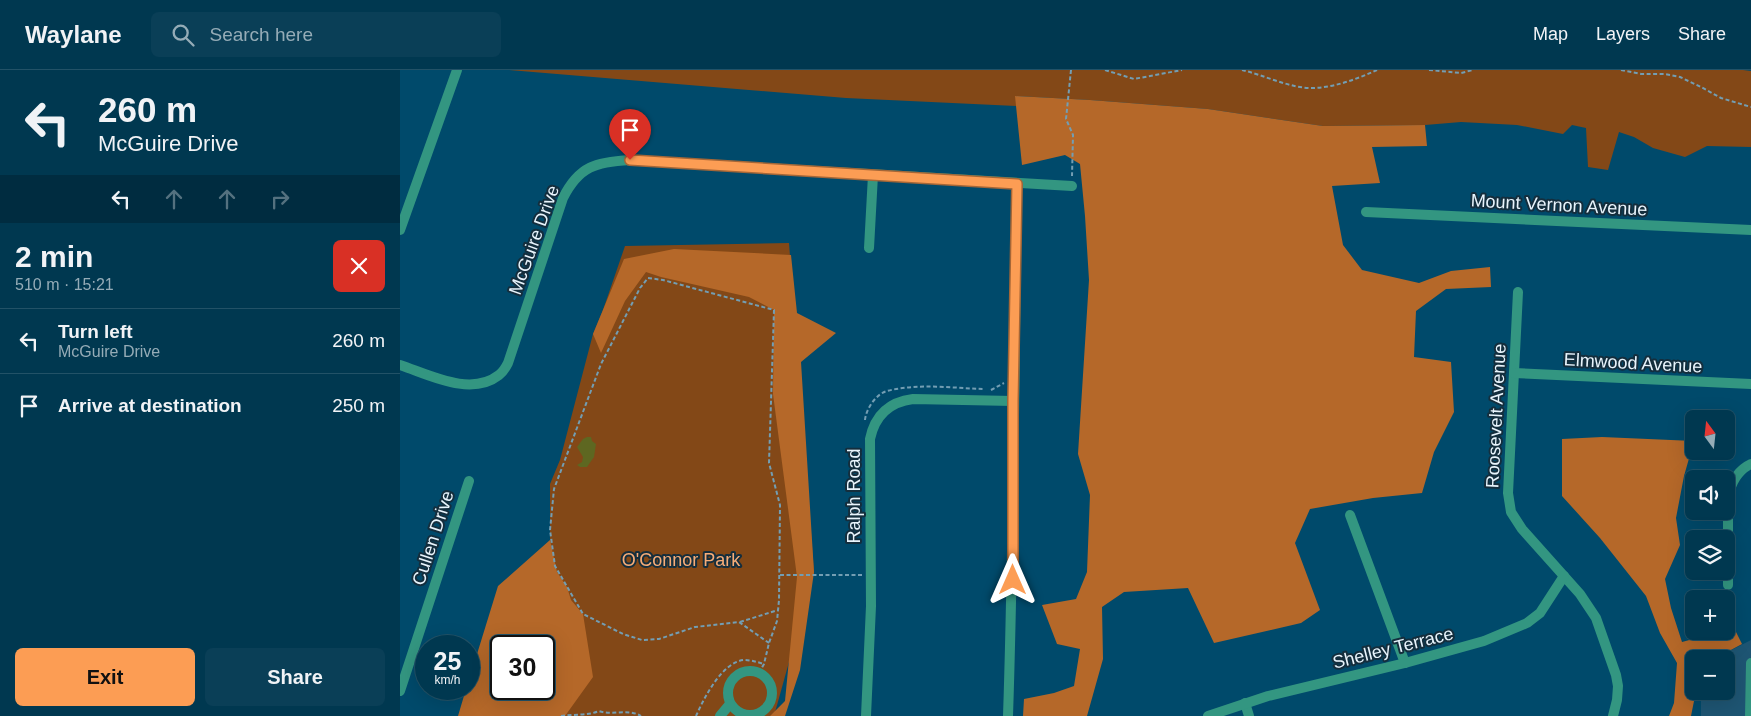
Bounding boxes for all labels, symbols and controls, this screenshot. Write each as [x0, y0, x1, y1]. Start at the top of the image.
search box [151, 12, 501, 57]
text: Waylane [25, 21, 121, 48]
icon: search [169, 21, 197, 49]
text: Search here [209, 24, 313, 45]
text: Map [1533, 24, 1568, 44]
text: Layers [1596, 24, 1650, 44]
text: Share [1678, 24, 1726, 44]
icon: left [15, 90, 80, 155]
text: 260 m [98, 90, 197, 129]
pin [609, 109, 651, 160]
icon: arrive [616, 116, 644, 144]
text: McGuire Drive [98, 131, 239, 156]
street label: McGuire Drive [505, 183, 563, 297]
icon: left [107, 185, 135, 213]
icon: ahead [160, 185, 188, 213]
icon: ahead [213, 185, 241, 213]
icon: right [266, 185, 294, 213]
street label: Mount Vernon Avenue [1470, 190, 1648, 220]
text: 2 min [15, 240, 93, 273]
button: close [333, 240, 385, 292]
text: 510 m · 15:21 [15, 276, 114, 293]
text: Turn left [58, 321, 133, 342]
icon: left [15, 327, 43, 355]
text: 260 m [332, 330, 385, 351]
text: McGuire Drive [58, 343, 160, 360]
street label: Roosevelt Avenue [1482, 343, 1510, 489]
street label: Elmwood Avenue [1563, 349, 1703, 377]
icon: arrive [15, 392, 43, 420]
text: Arrive at destination [58, 395, 242, 416]
text: 250 m [332, 395, 385, 416]
north arrow [1685, 410, 1735, 460]
map controls [1685, 410, 1735, 700]
street label: Ralph Road [844, 448, 864, 544]
button: sound [1685, 470, 1735, 520]
street label: Cullen Drive [408, 488, 458, 588]
button: layers [1685, 530, 1735, 580]
park label: O'Connor Park [622, 550, 741, 570]
position arrow [986, 553, 1038, 605]
button: + [1685, 590, 1735, 640]
street label: Shelley Terrace [1331, 623, 1455, 673]
speed limit sign: 30 [490, 635, 555, 700]
text: 25 [434, 647, 461, 675]
button: Exit [15, 648, 195, 706]
button: Share [205, 648, 385, 706]
button: − [1685, 650, 1735, 700]
text: km/h [434, 673, 461, 687]

